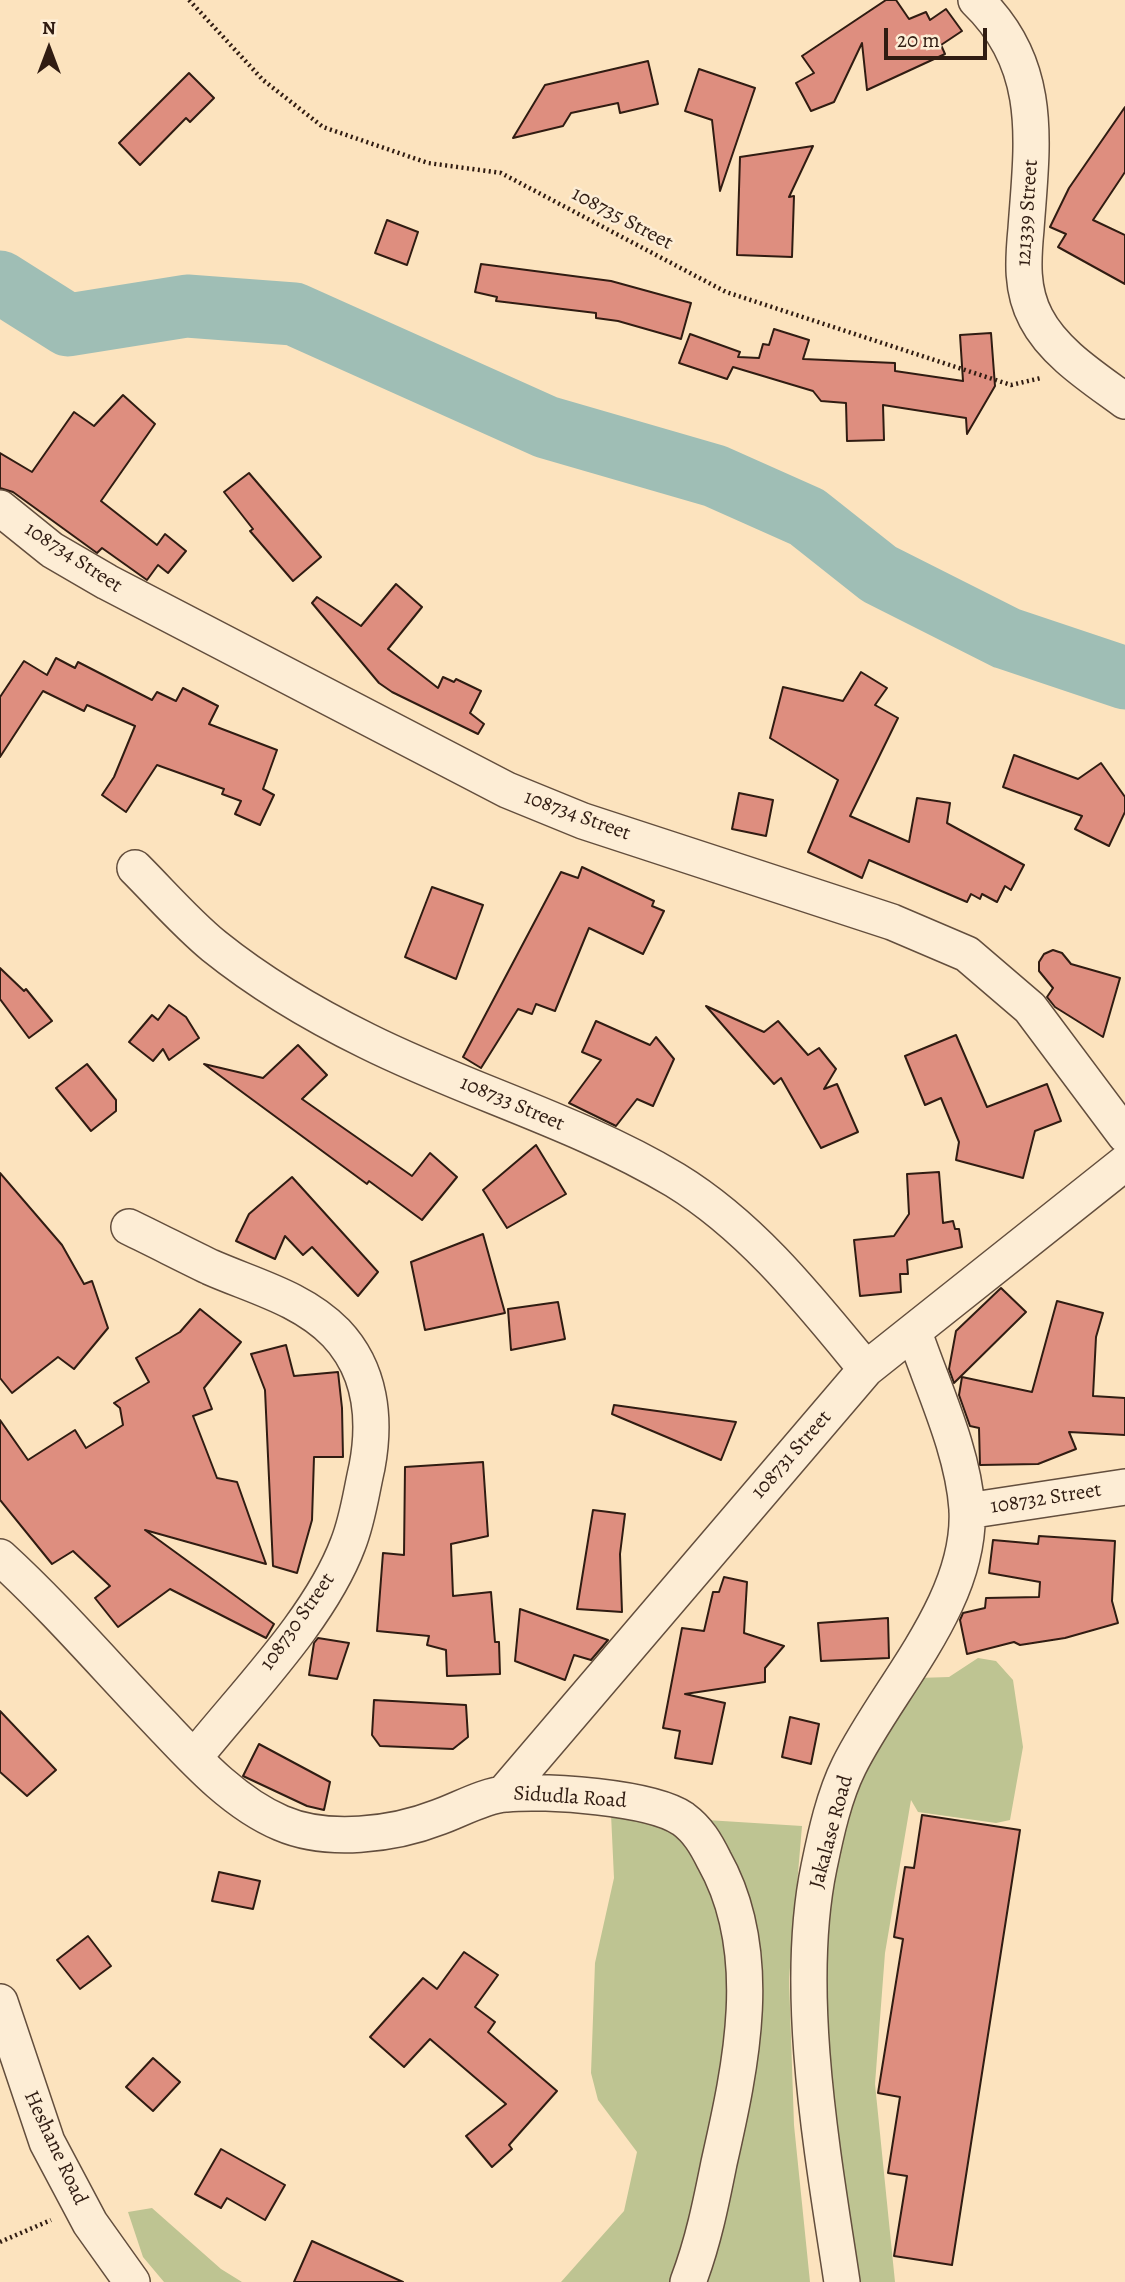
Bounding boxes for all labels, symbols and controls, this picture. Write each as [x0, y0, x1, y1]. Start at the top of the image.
north arrow [14, 14, 84, 84]
scale bar [887, 14, 990, 58]
text: N [42, 15, 56, 41]
text: 20 m [897, 26, 940, 54]
street label: 121339 Street [1012, 159, 1044, 267]
street label: 108735 Street [567, 182, 677, 256]
street label: 108734 Street [19, 517, 127, 599]
street label: 108734 Street [520, 785, 634, 847]
street label: 108733 Street [456, 1071, 568, 1137]
street label: 108731 Street [747, 1406, 837, 1504]
street label: 108732 Street [989, 1478, 1103, 1520]
street label: 108730 Street [255, 1568, 341, 1676]
street label: Jakalase Road [805, 1772, 859, 1892]
street label: Sidudla Road [512, 1781, 628, 1815]
street label: Heshane Road [18, 2087, 92, 2209]

